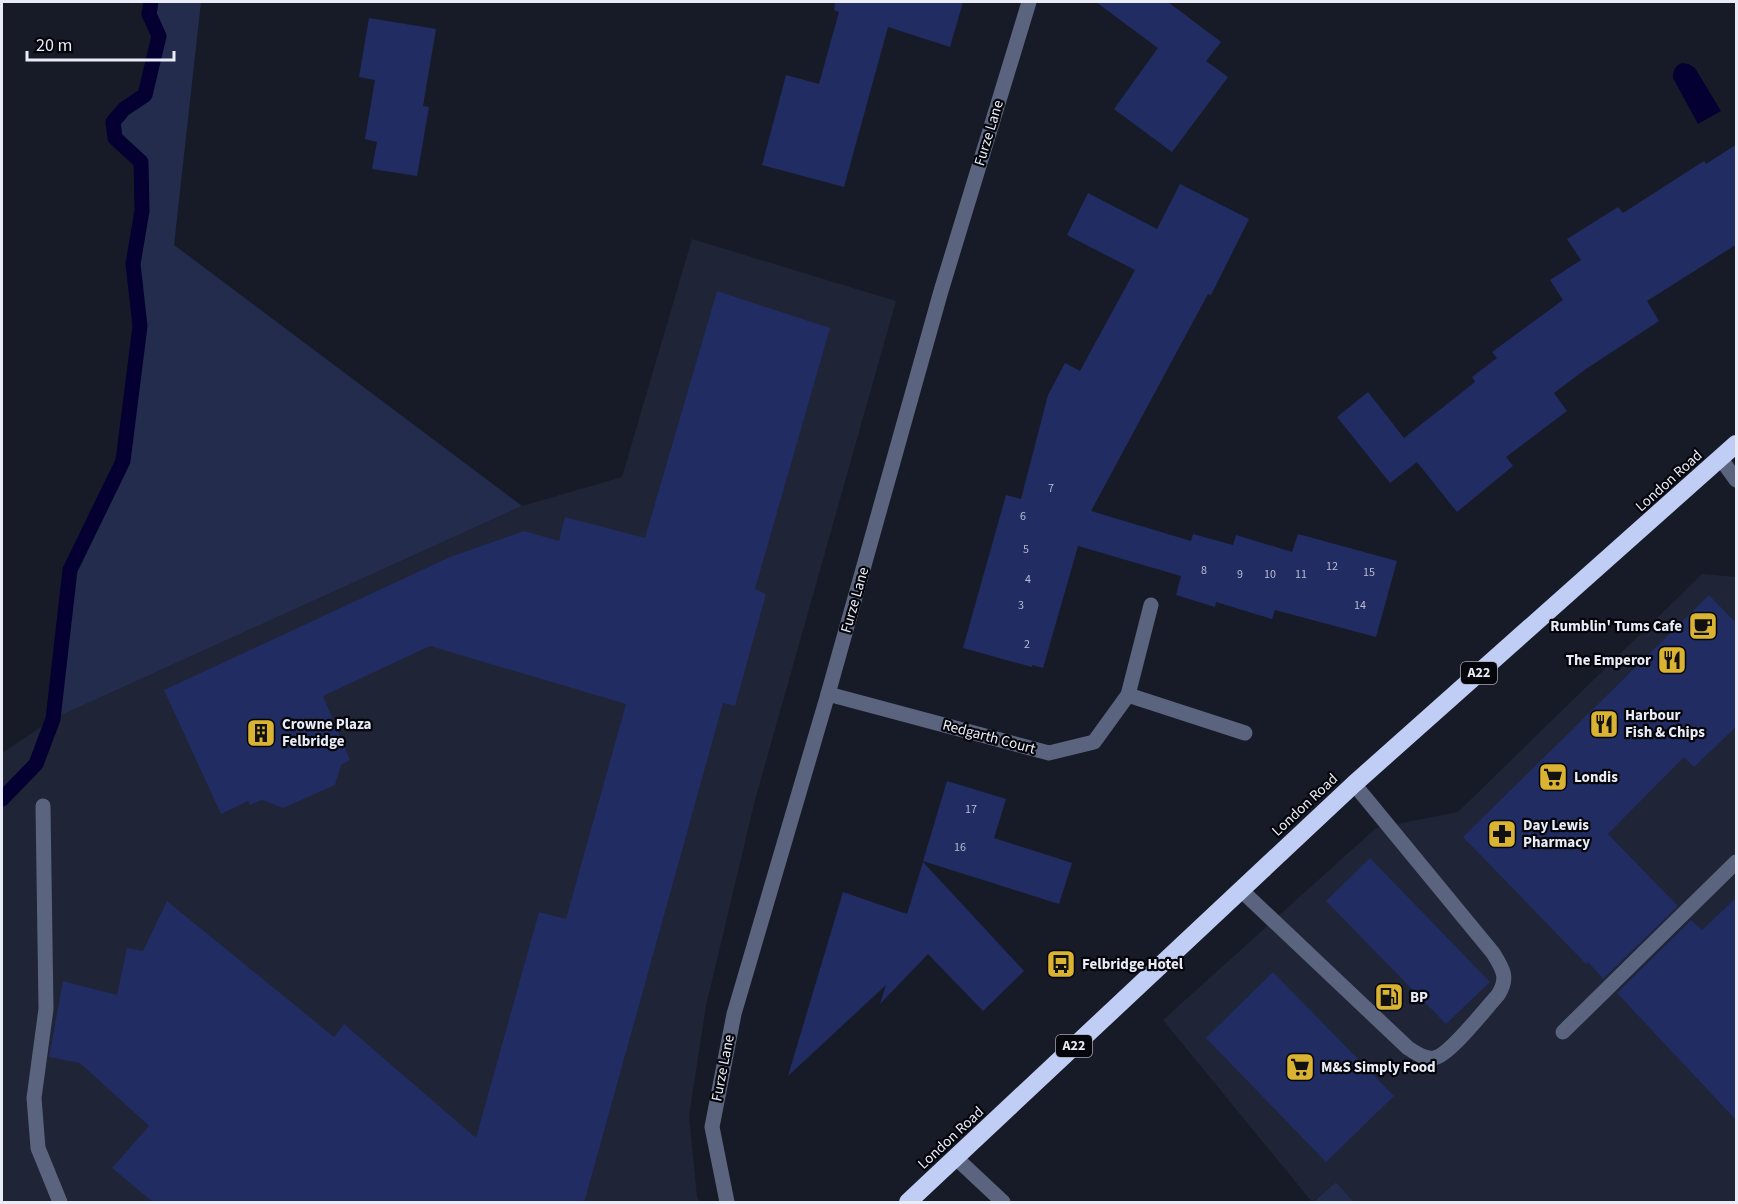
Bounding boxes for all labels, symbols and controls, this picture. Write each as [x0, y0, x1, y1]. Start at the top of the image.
scale bar [27, 24, 174, 62]
text: 20 m [36, 33, 72, 58]
street label: Furze Lane [969, 98, 1009, 168]
street label: London Road [1631, 445, 1707, 517]
house number: 7 [1048, 480, 1054, 497]
house number: 6 [1020, 508, 1026, 525]
house number: 5 [1023, 541, 1029, 558]
house number: 12 [1326, 558, 1338, 575]
house number: 8 [1201, 562, 1207, 579]
house number: 15 [1363, 564, 1375, 581]
street label: Furze Lane [836, 565, 874, 635]
house number: 9 [1237, 566, 1243, 583]
house number: 10 [1264, 566, 1276, 583]
house number: 11 [1295, 566, 1307, 583]
house number: 4 [1025, 571, 1031, 588]
house number: 3 [1018, 597, 1024, 614]
house number: 14 [1354, 597, 1366, 614]
cafe icon: Rumblin' Tums Cafe [1687, 610, 1719, 642]
place label: Rumblin' Tums Cafe [1550, 616, 1682, 637]
house number: 2 [1024, 636, 1030, 653]
restaurant icon: The Emperor [1656, 644, 1688, 676]
place label: The Emperor [1566, 650, 1651, 671]
road number: A22 [1461, 662, 1497, 684]
place label: Harbour Fish & Chips [1625, 705, 1705, 743]
restaurant icon: Harbour Fish & Chips [1588, 708, 1620, 740]
place label: Crowne Plaza Felbridge [282, 714, 372, 752]
street label: Redgarth Court [940, 714, 1038, 760]
building icon: Crowne Plaza Felbridge [245, 717, 277, 749]
supermarket icon: Londis [1537, 761, 1569, 793]
place label: Londis [1574, 767, 1618, 788]
street label: London Road [1267, 769, 1343, 841]
house number: 17 [965, 801, 977, 818]
place label: Day Lewis Pharmacy [1523, 815, 1590, 853]
pharmacy icon: Day Lewis Pharmacy [1486, 818, 1518, 850]
house number: 16 [954, 839, 966, 856]
bus stop icon: Felbridge Hotel [1045, 948, 1077, 980]
place label: Felbridge Hotel [1082, 954, 1184, 975]
fuel station icon: BP [1373, 981, 1405, 1013]
place label: BP [1410, 987, 1428, 1008]
street label: Furze Lane [706, 1033, 740, 1103]
road number: A22 [1056, 1035, 1092, 1057]
supermarket icon: M&S Simply Food [1284, 1051, 1316, 1083]
place label: M&S Simply Food [1321, 1057, 1436, 1078]
street label: London Road [913, 1102, 989, 1174]

